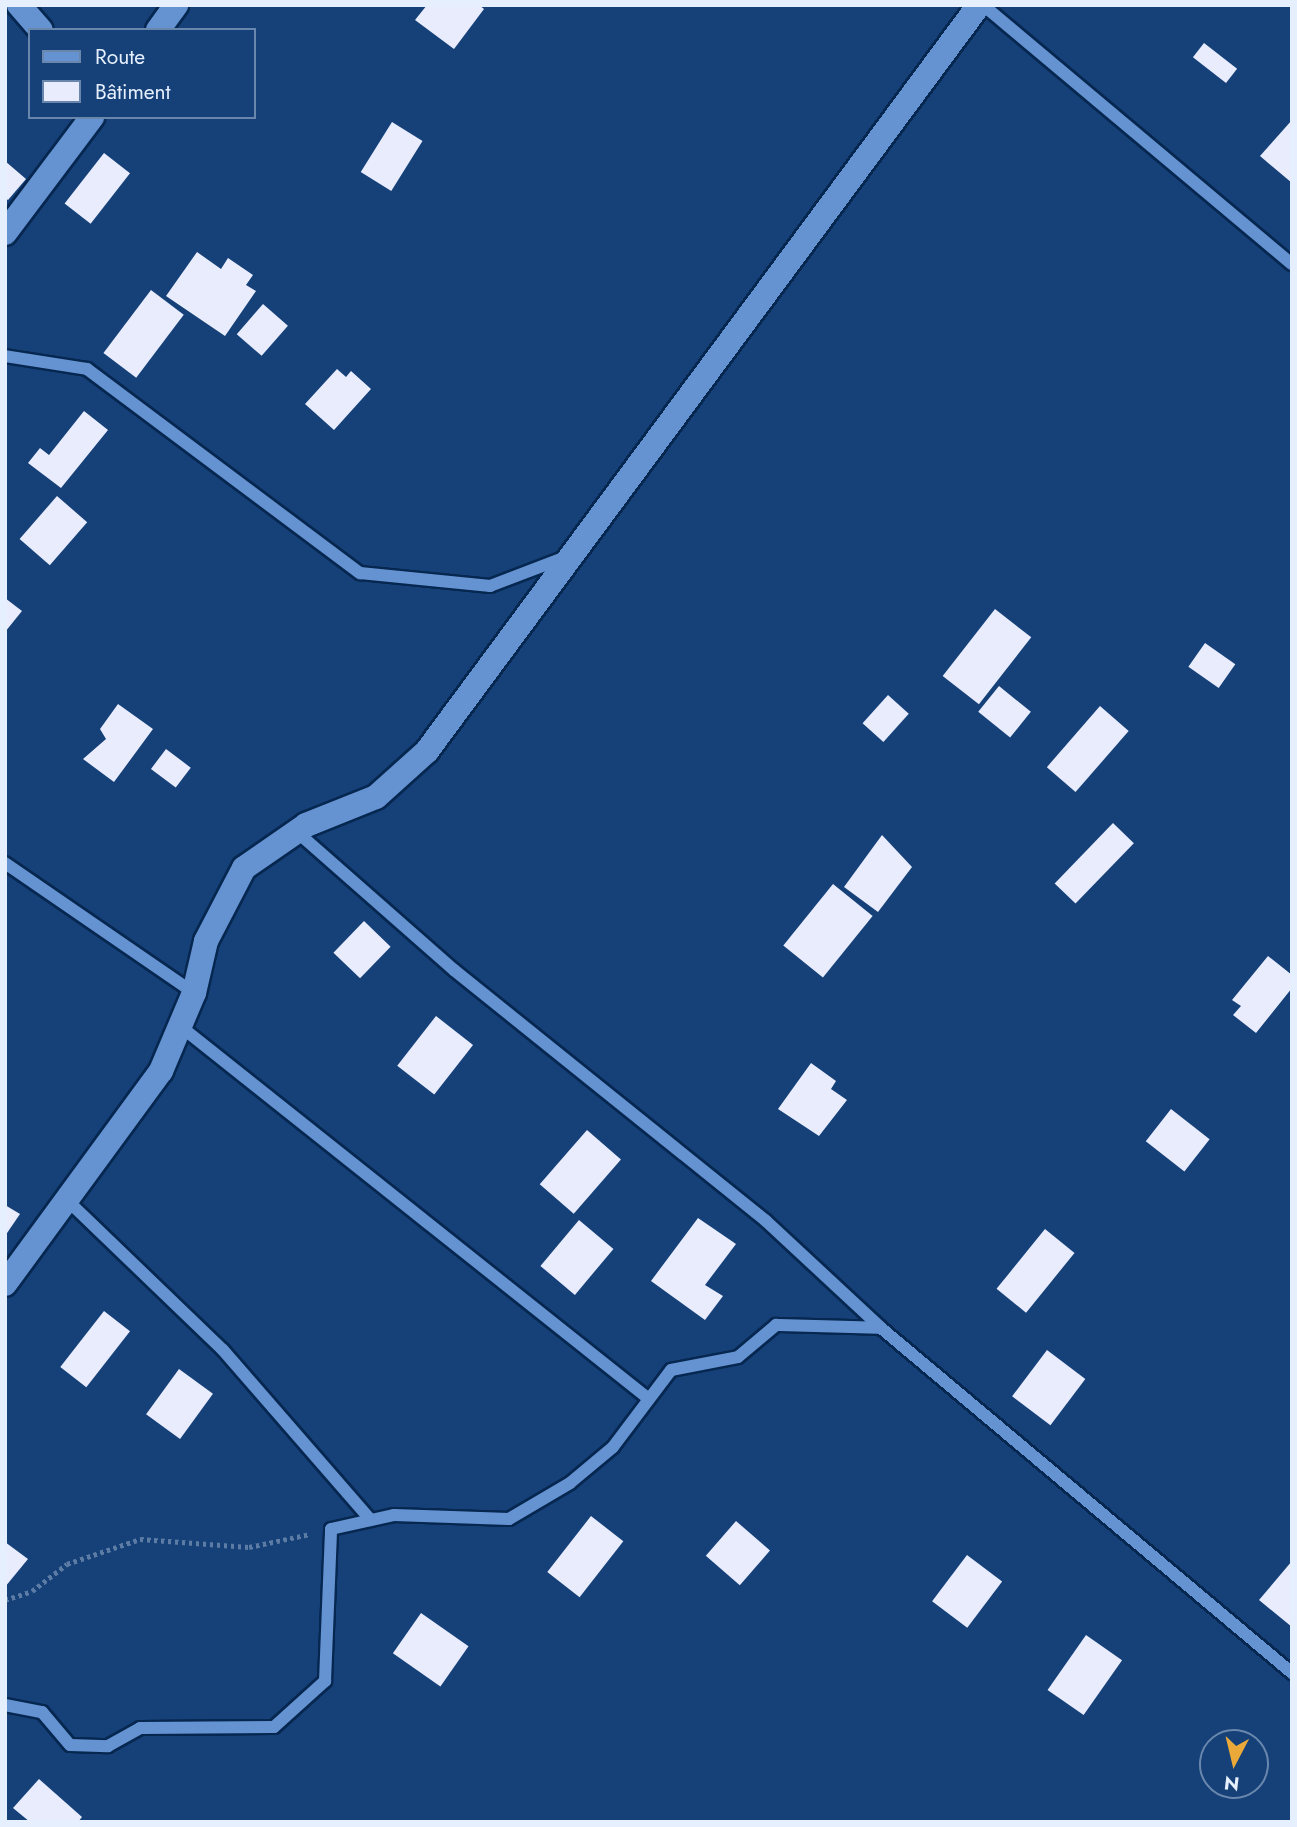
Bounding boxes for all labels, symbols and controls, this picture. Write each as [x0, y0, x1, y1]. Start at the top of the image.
legend [28, 28, 256, 119]
text: Route [95, 42, 145, 72]
text: Bâtiment [95, 77, 171, 107]
north arrow [1199, 1729, 1269, 1799]
text: N [1222, 1769, 1241, 1798]

